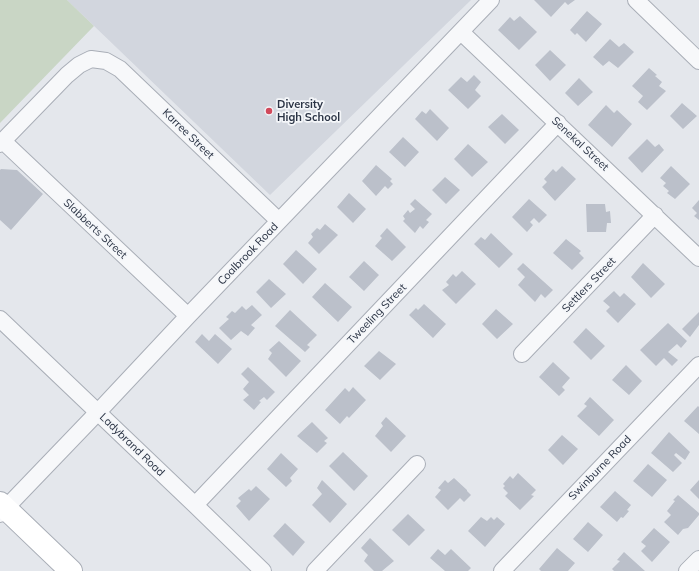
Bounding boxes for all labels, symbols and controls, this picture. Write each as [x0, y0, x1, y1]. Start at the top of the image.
place label: Diversity High School [277, 98, 340, 124]
street label: Karree Street [159, 106, 217, 162]
marker: Diversity High School [264, 106, 274, 116]
street label: Senekal Street [549, 114, 611, 174]
street label: Slabberts Street [60, 196, 130, 262]
street label: Coalbrook Road [215, 220, 281, 288]
street label: Settlers Street [559, 255, 619, 315]
street label: Tweeling Street [345, 281, 409, 347]
street label: Ladybrand Road [97, 411, 167, 479]
street label: Swinburne Road [566, 433, 634, 503]

